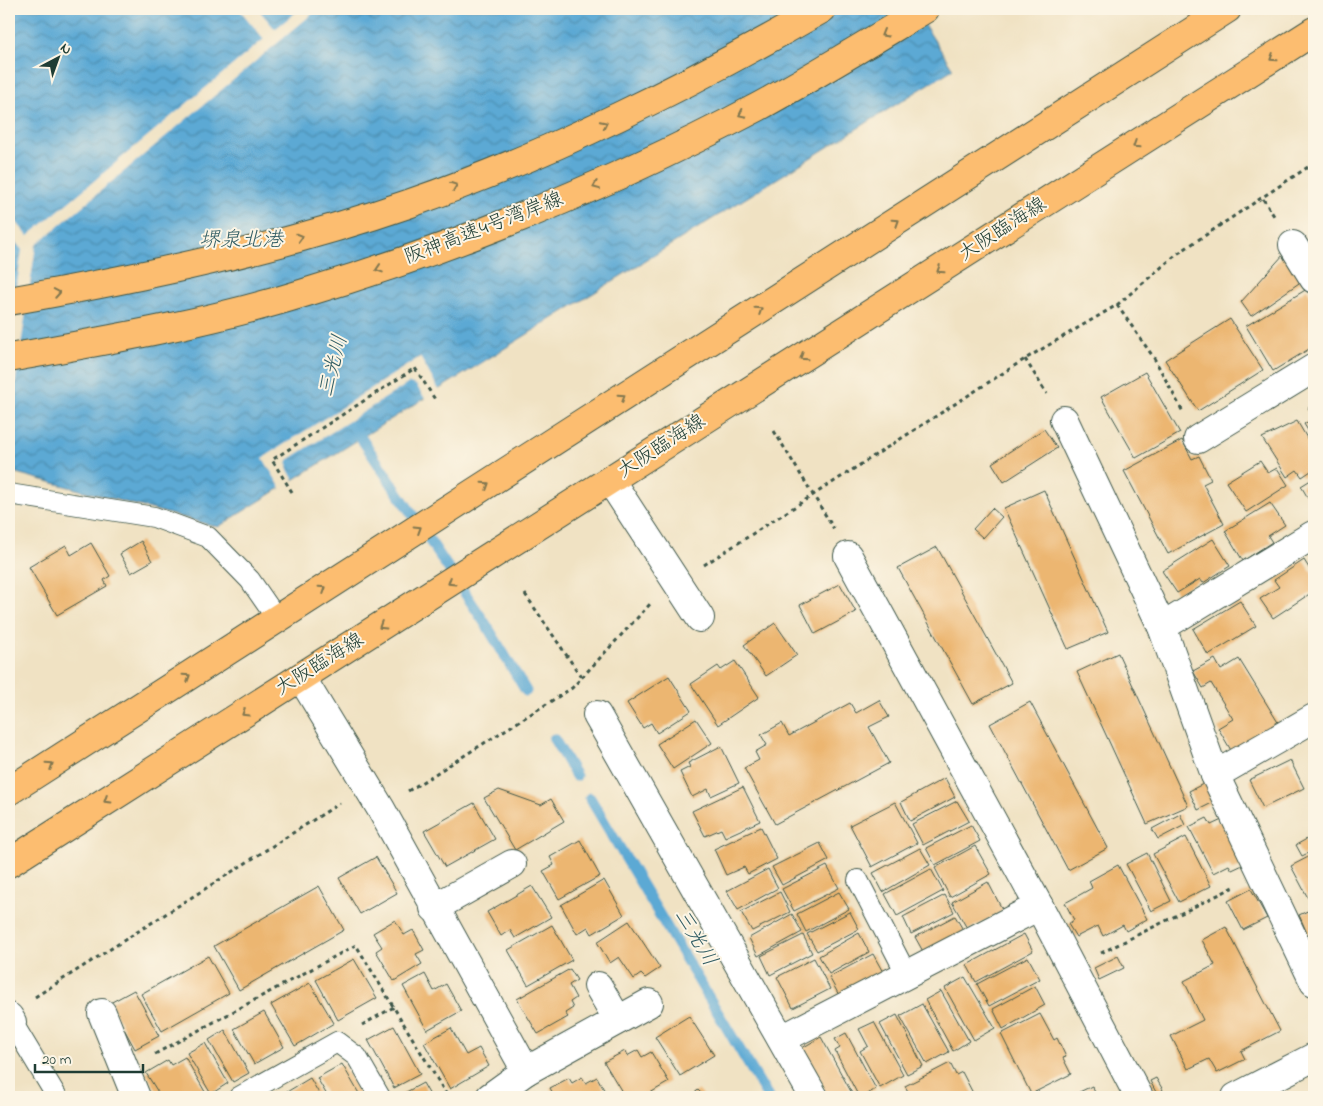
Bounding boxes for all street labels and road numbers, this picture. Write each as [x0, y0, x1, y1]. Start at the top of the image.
street label: 阪神高速4号湾岸線 [400, 185, 568, 273]
street label: 大阪臨海線 [953, 191, 1053, 269]
street label: 大阪臨海線 [612, 408, 712, 486]
street label: 大阪臨海線 [270, 626, 370, 704]

